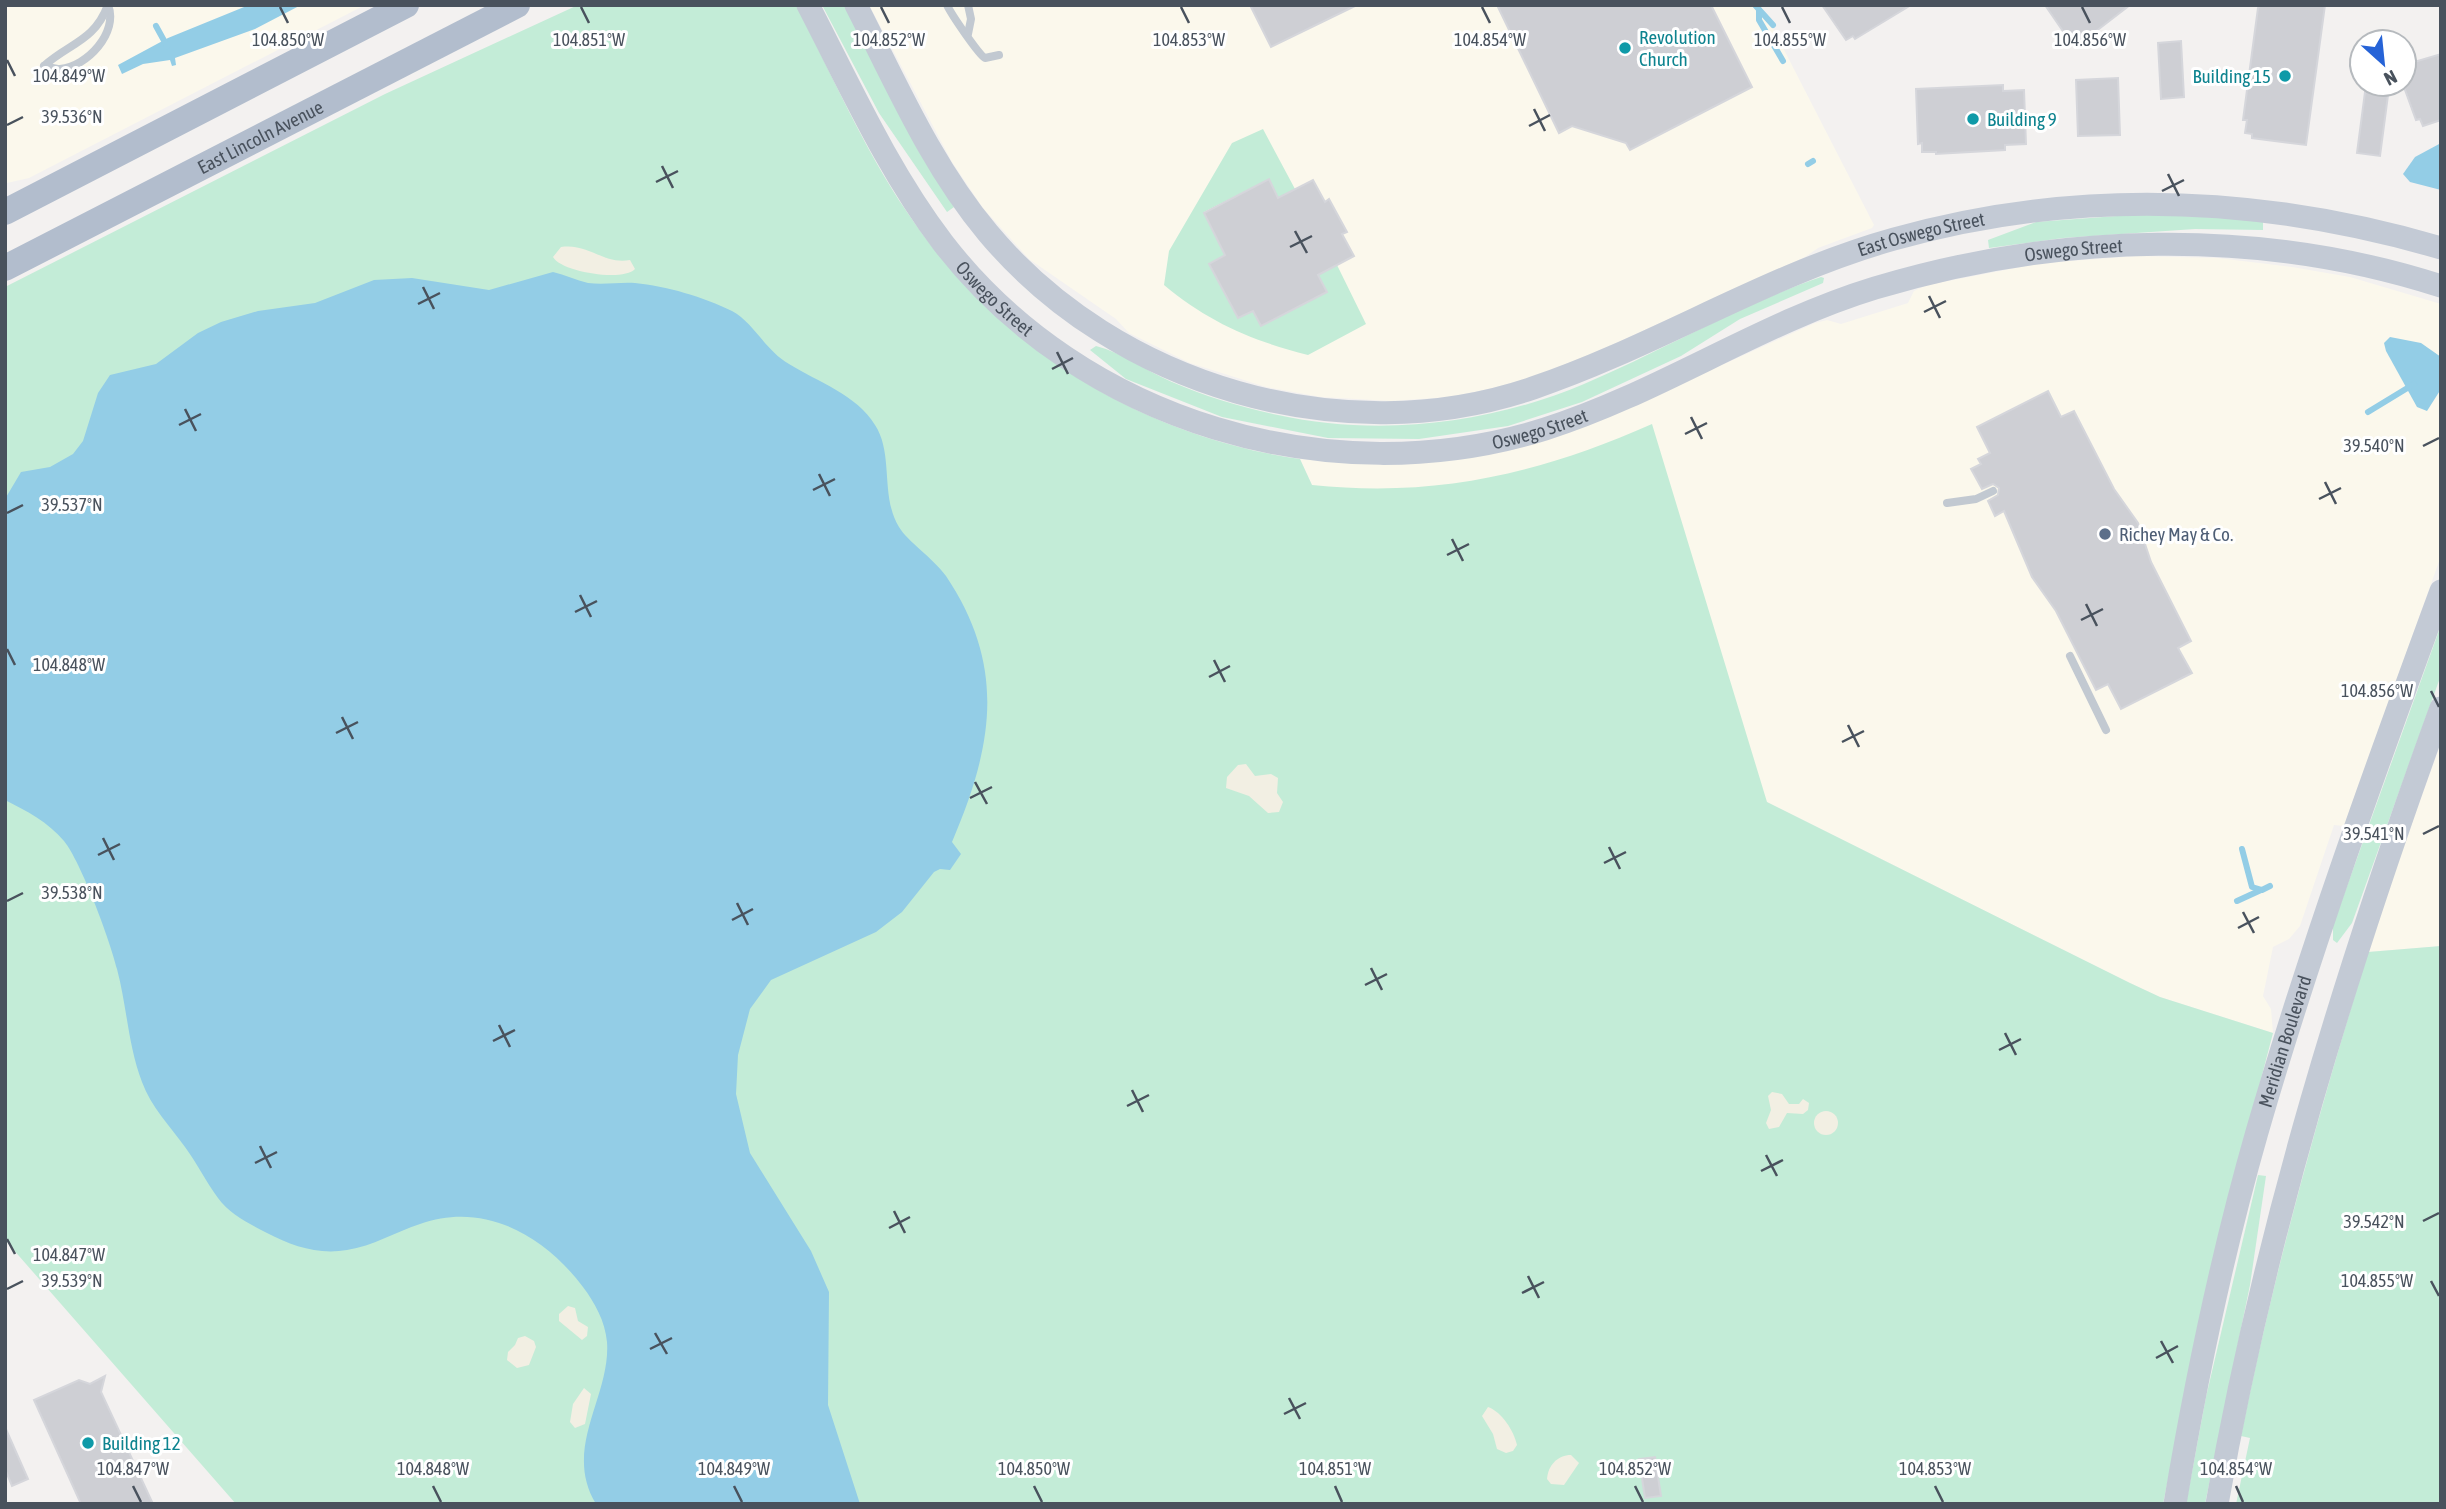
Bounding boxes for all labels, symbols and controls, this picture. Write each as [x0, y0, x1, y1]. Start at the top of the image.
place label: Revolution Church [1639, 26, 1716, 70]
north arrow [2348, 28, 2418, 98]
text: 104.850°W [252, 29, 324, 50]
text: 104.851°W [553, 29, 625, 50]
text: 104.852°W [853, 29, 925, 50]
text: 104.853°W [1153, 29, 1225, 50]
text: 104.854°W [1454, 29, 1526, 50]
text: 104.855°W [1754, 29, 1826, 50]
text: 104.856°W [2054, 29, 2126, 50]
marker: Revolution Church [1617, 40, 1633, 56]
text: 104.849°W [33, 65, 105, 86]
place label: Building 15 [2192, 65, 2271, 87]
text: N [2381, 66, 2401, 90]
marker: Building 15 [2277, 68, 2293, 84]
street label: East Lincoln Avenue [194, 96, 327, 178]
text: 39.536°N [41, 106, 103, 127]
place label: Building 9 [1987, 108, 2057, 130]
marker: Building 9 [1965, 111, 1981, 127]
street label: East Oswego Street [1855, 208, 1986, 260]
street label: Oswego Street [2023, 234, 2123, 266]
street label: Oswego Street [952, 256, 1038, 341]
street label: Oswego Street [1490, 404, 1591, 453]
text: 39.540°N [2343, 435, 2405, 456]
text: 39.537°N [41, 494, 103, 515]
place label: Richey May & Co. [2119, 523, 2233, 545]
marker: Richey May & Co. [2097, 526, 2113, 542]
text: 104.848°W [33, 654, 105, 675]
text: 104.856°W [2341, 680, 2413, 701]
text: 39.541°N [2343, 823, 2405, 844]
text: 39.538°N [41, 882, 103, 903]
street label: Meridian Boulevard [2254, 973, 2316, 1110]
text: 39.542°N [2343, 1211, 2405, 1232]
text: 104.847°W [33, 1244, 105, 1265]
text: 39.539°N [41, 1270, 103, 1291]
text: 104.855°W [2341, 1270, 2413, 1291]
place label: Building 12 [102, 1432, 181, 1454]
marker: Building 12 [80, 1435, 96, 1451]
text: 104.847°W [97, 1458, 169, 1479]
text: 104.848°W [397, 1458, 469, 1479]
text: 104.849°W [698, 1458, 770, 1479]
text: 104.850°W [998, 1458, 1070, 1479]
text: 104.851°W [1299, 1458, 1371, 1479]
text: 104.852°W [1599, 1458, 1671, 1479]
text: 104.853°W [1899, 1458, 1971, 1479]
text: 104.854°W [2200, 1458, 2272, 1479]

